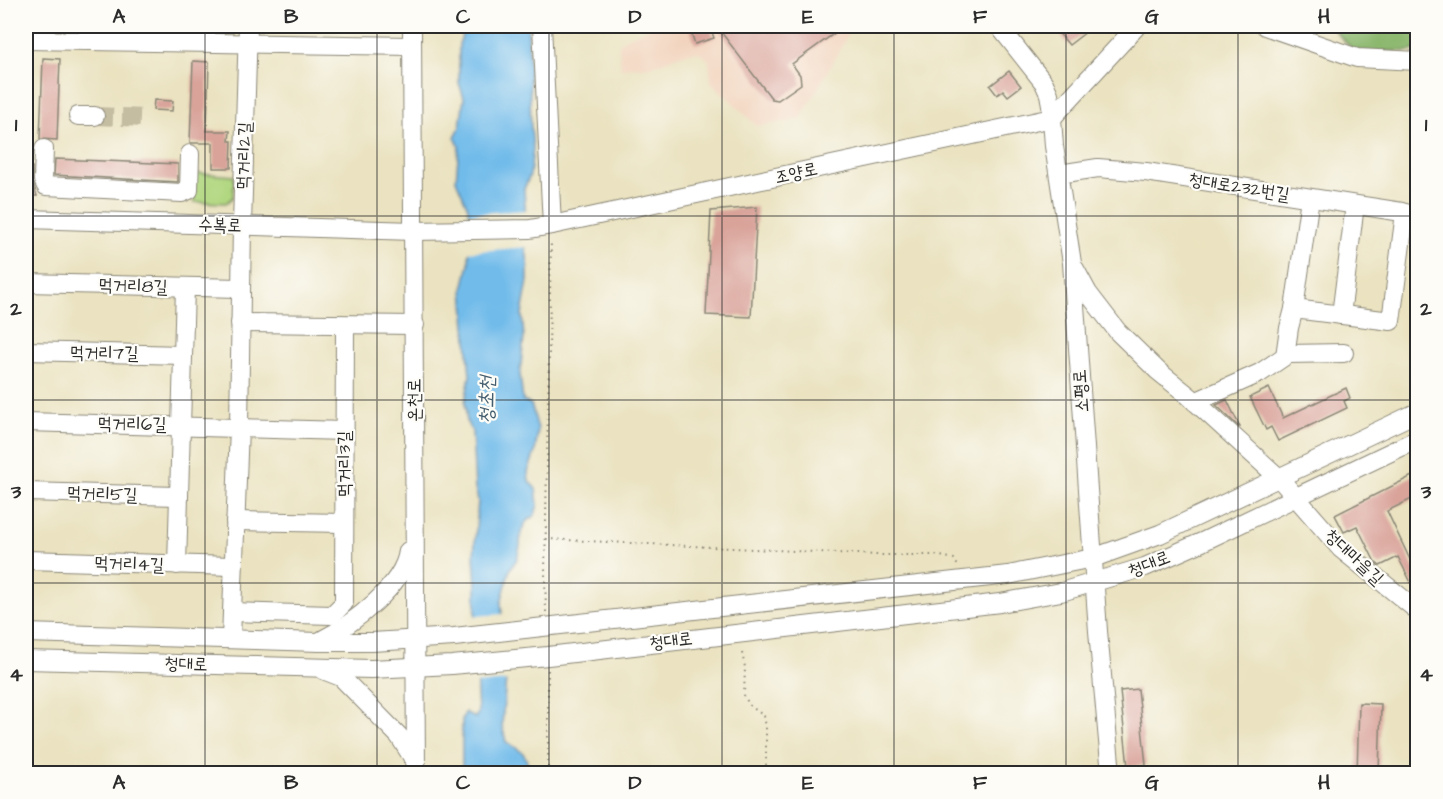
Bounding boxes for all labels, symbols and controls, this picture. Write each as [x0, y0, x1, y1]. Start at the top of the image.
text: A [113, 3, 126, 31]
text: B [284, 3, 299, 31]
text: C [456, 3, 471, 31]
text: D [629, 3, 642, 31]
text: E [802, 3, 814, 31]
text: F [973, 3, 988, 31]
text: G [1145, 3, 1159, 31]
text: H [1318, 3, 1330, 31]
text: 1 [15, 111, 18, 139]
text: 1 [1425, 111, 1428, 139]
street label: 먹거리2길 [230, 121, 258, 191]
street label: 조양로 [772, 156, 820, 190]
street label: 청대로232번길 [1187, 167, 1292, 207]
street label: 수복로 [198, 212, 242, 238]
street label: 먹거리8길 [98, 272, 169, 300]
text: 2 [9, 295, 22, 323]
text: 2 [1419, 295, 1432, 323]
street label: 먹거리7길 [69, 340, 139, 366]
street label: 소평로 [1067, 368, 1095, 414]
water label: 청초천 [473, 374, 501, 424]
street label: 온천로 [402, 378, 427, 422]
street label: 먹거리6길 [97, 411, 167, 437]
street label: 먹거리3길 [332, 430, 357, 498]
text: 3 [10, 478, 22, 506]
text: 3 [1420, 478, 1432, 506]
street label: 먹거리5길 [66, 480, 138, 508]
street label: 청대마을길 [1319, 523, 1389, 591]
street label: 청대로 [1124, 545, 1174, 583]
street label: 먹거리4길 [93, 550, 165, 578]
street label: 청대로 [648, 626, 694, 656]
street label: 청대로 [164, 651, 208, 677]
text: 4 [9, 661, 23, 689]
text: 4 [1419, 661, 1433, 689]
text: A [113, 769, 126, 797]
text: B [284, 769, 299, 797]
text: C [456, 769, 471, 797]
text: D [629, 769, 642, 797]
text: E [802, 769, 814, 797]
text: F [973, 769, 988, 797]
text: G [1145, 769, 1159, 797]
text: H [1318, 769, 1330, 797]

